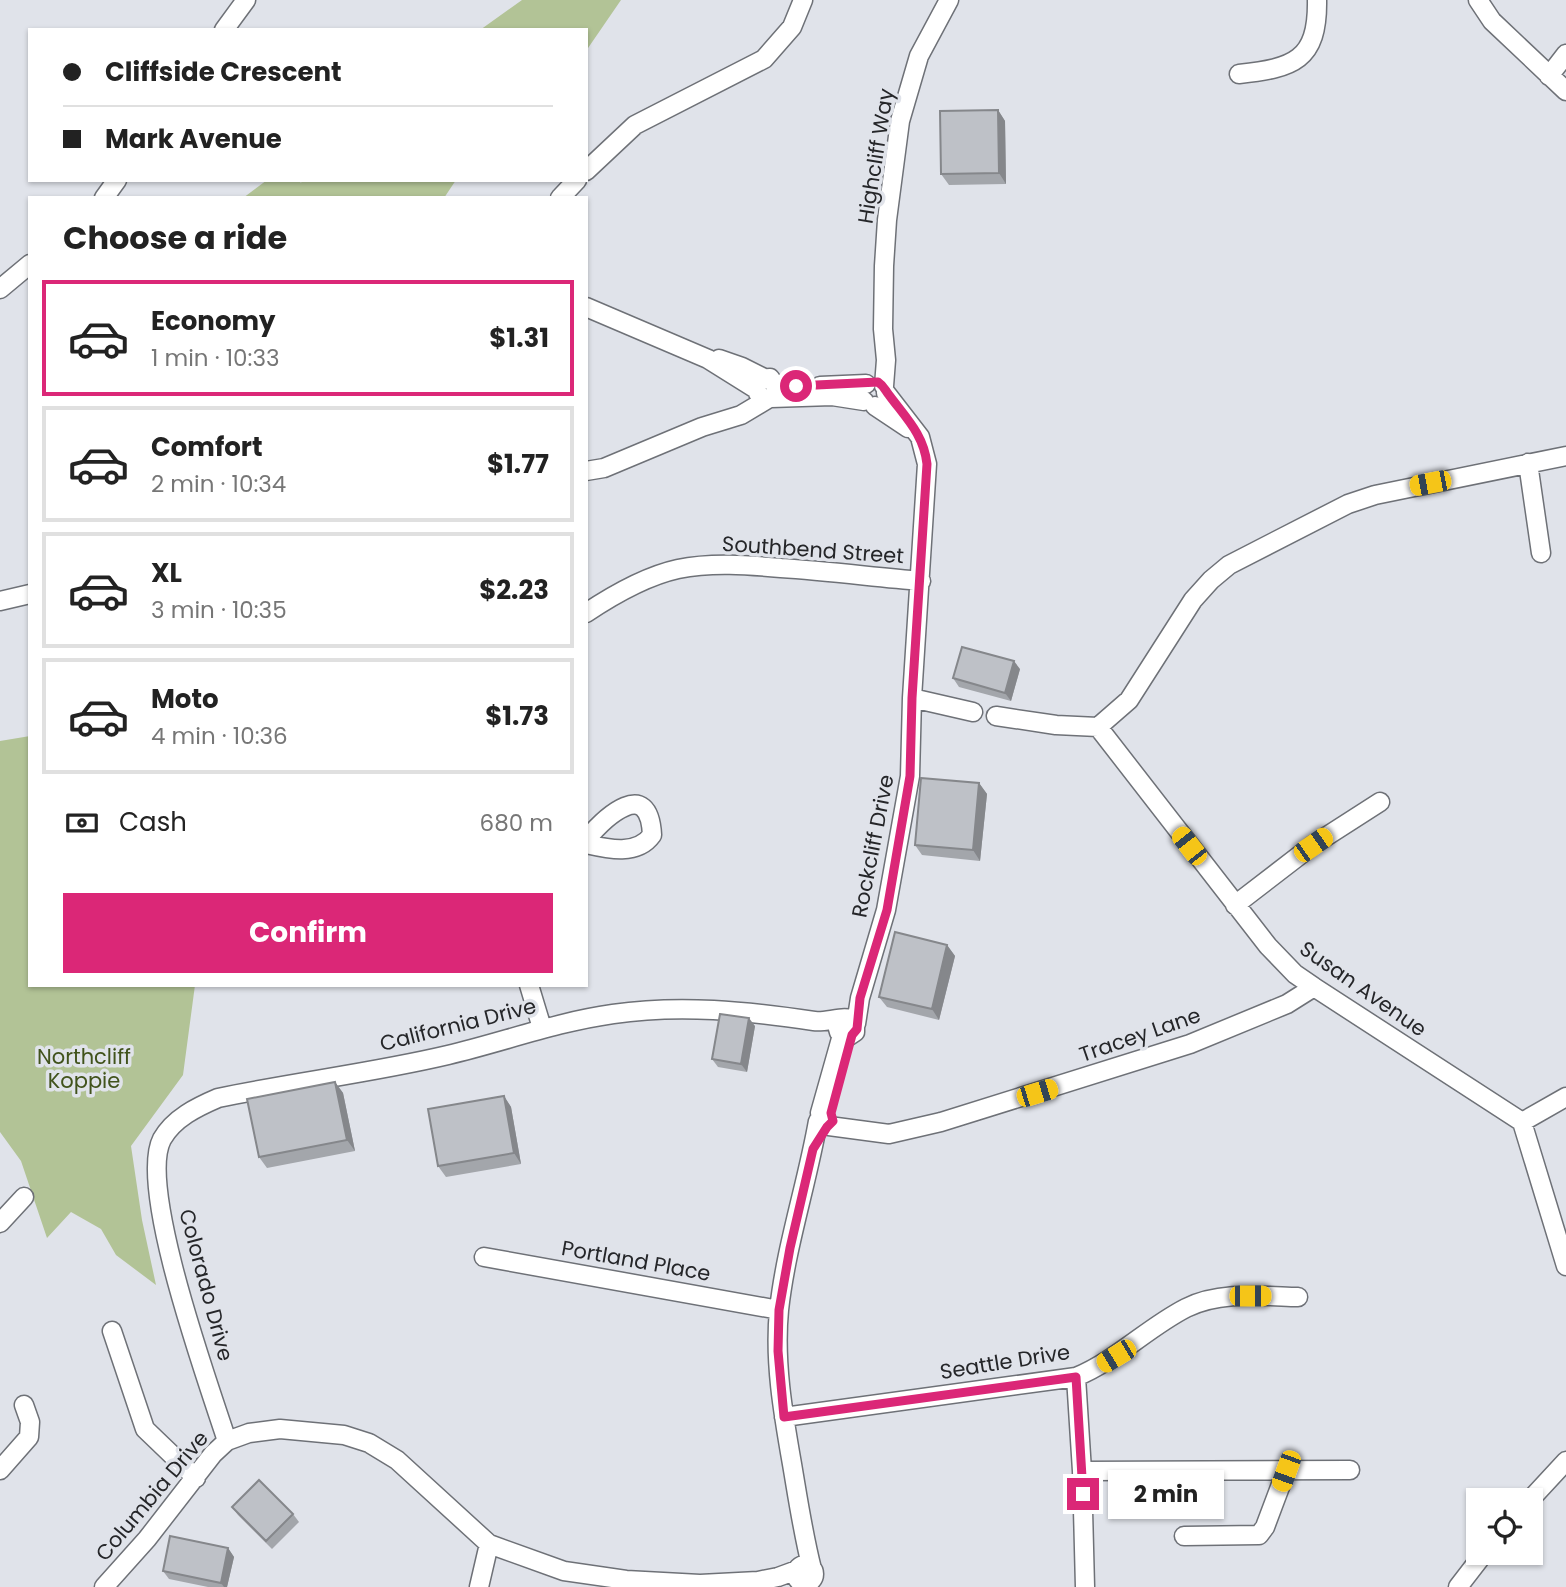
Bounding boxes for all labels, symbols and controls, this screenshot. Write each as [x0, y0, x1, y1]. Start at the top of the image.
text: Cliffside Crescent [105, 54, 342, 90]
street label: Highcliff Way [851, 86, 901, 226]
text: Mark Avenue [105, 121, 282, 157]
text: Choose a ride [63, 215, 287, 260]
text: Economy [151, 303, 275, 339]
icon: car [67, 307, 130, 370]
text: $1.31 [489, 320, 549, 356]
text: 1 min · 10:33 [151, 342, 280, 374]
route start [780, 370, 812, 402]
text: Comfort [151, 429, 263, 465]
icon: car [67, 433, 130, 496]
text: $1.77 [487, 446, 549, 482]
text: 2 min · 10:34 [151, 468, 286, 500]
car [1408, 469, 1453, 497]
street label: Southbend Street [721, 529, 905, 570]
text: XL [151, 555, 182, 591]
icon: car [67, 559, 130, 622]
text: $2.23 [479, 572, 549, 608]
text: 3 min · 10:35 [151, 594, 287, 626]
text: Moto [151, 681, 219, 717]
icon: car [67, 685, 130, 748]
text: $1.73 [485, 698, 549, 734]
text: 4 min · 10:36 [151, 720, 288, 752]
street label: Rockcliff Drive [844, 772, 901, 920]
icon: cash [63, 804, 101, 842]
text: Cash [119, 804, 187, 840]
text: 680 m [480, 807, 553, 839]
car [1168, 823, 1211, 869]
car [1290, 824, 1337, 866]
button: Confirm [63, 893, 553, 973]
street label: Susan Avenue [1294, 934, 1433, 1043]
street label: California Drive [377, 991, 539, 1058]
street label: Tracey Lane [1075, 1000, 1204, 1069]
park label: Northcliff Koppie [37, 1042, 131, 1095]
car [1014, 1077, 1061, 1109]
street label: Colorado Drive [172, 1206, 241, 1364]
street label: Portland Place [559, 1233, 713, 1288]
car [1230, 1286, 1272, 1307]
car [1093, 1336, 1140, 1376]
street label: Seattle Drive [938, 1337, 1072, 1386]
street label: Columbia Drive [89, 1424, 215, 1567]
car [1269, 1448, 1304, 1494]
callout: 2 min [1108, 1470, 1223, 1518]
route end [1067, 1478, 1099, 1510]
text: 2 min [1134, 1478, 1198, 1510]
map controls [1466, 1488, 1543, 1565]
button: locate [1466, 1488, 1543, 1565]

